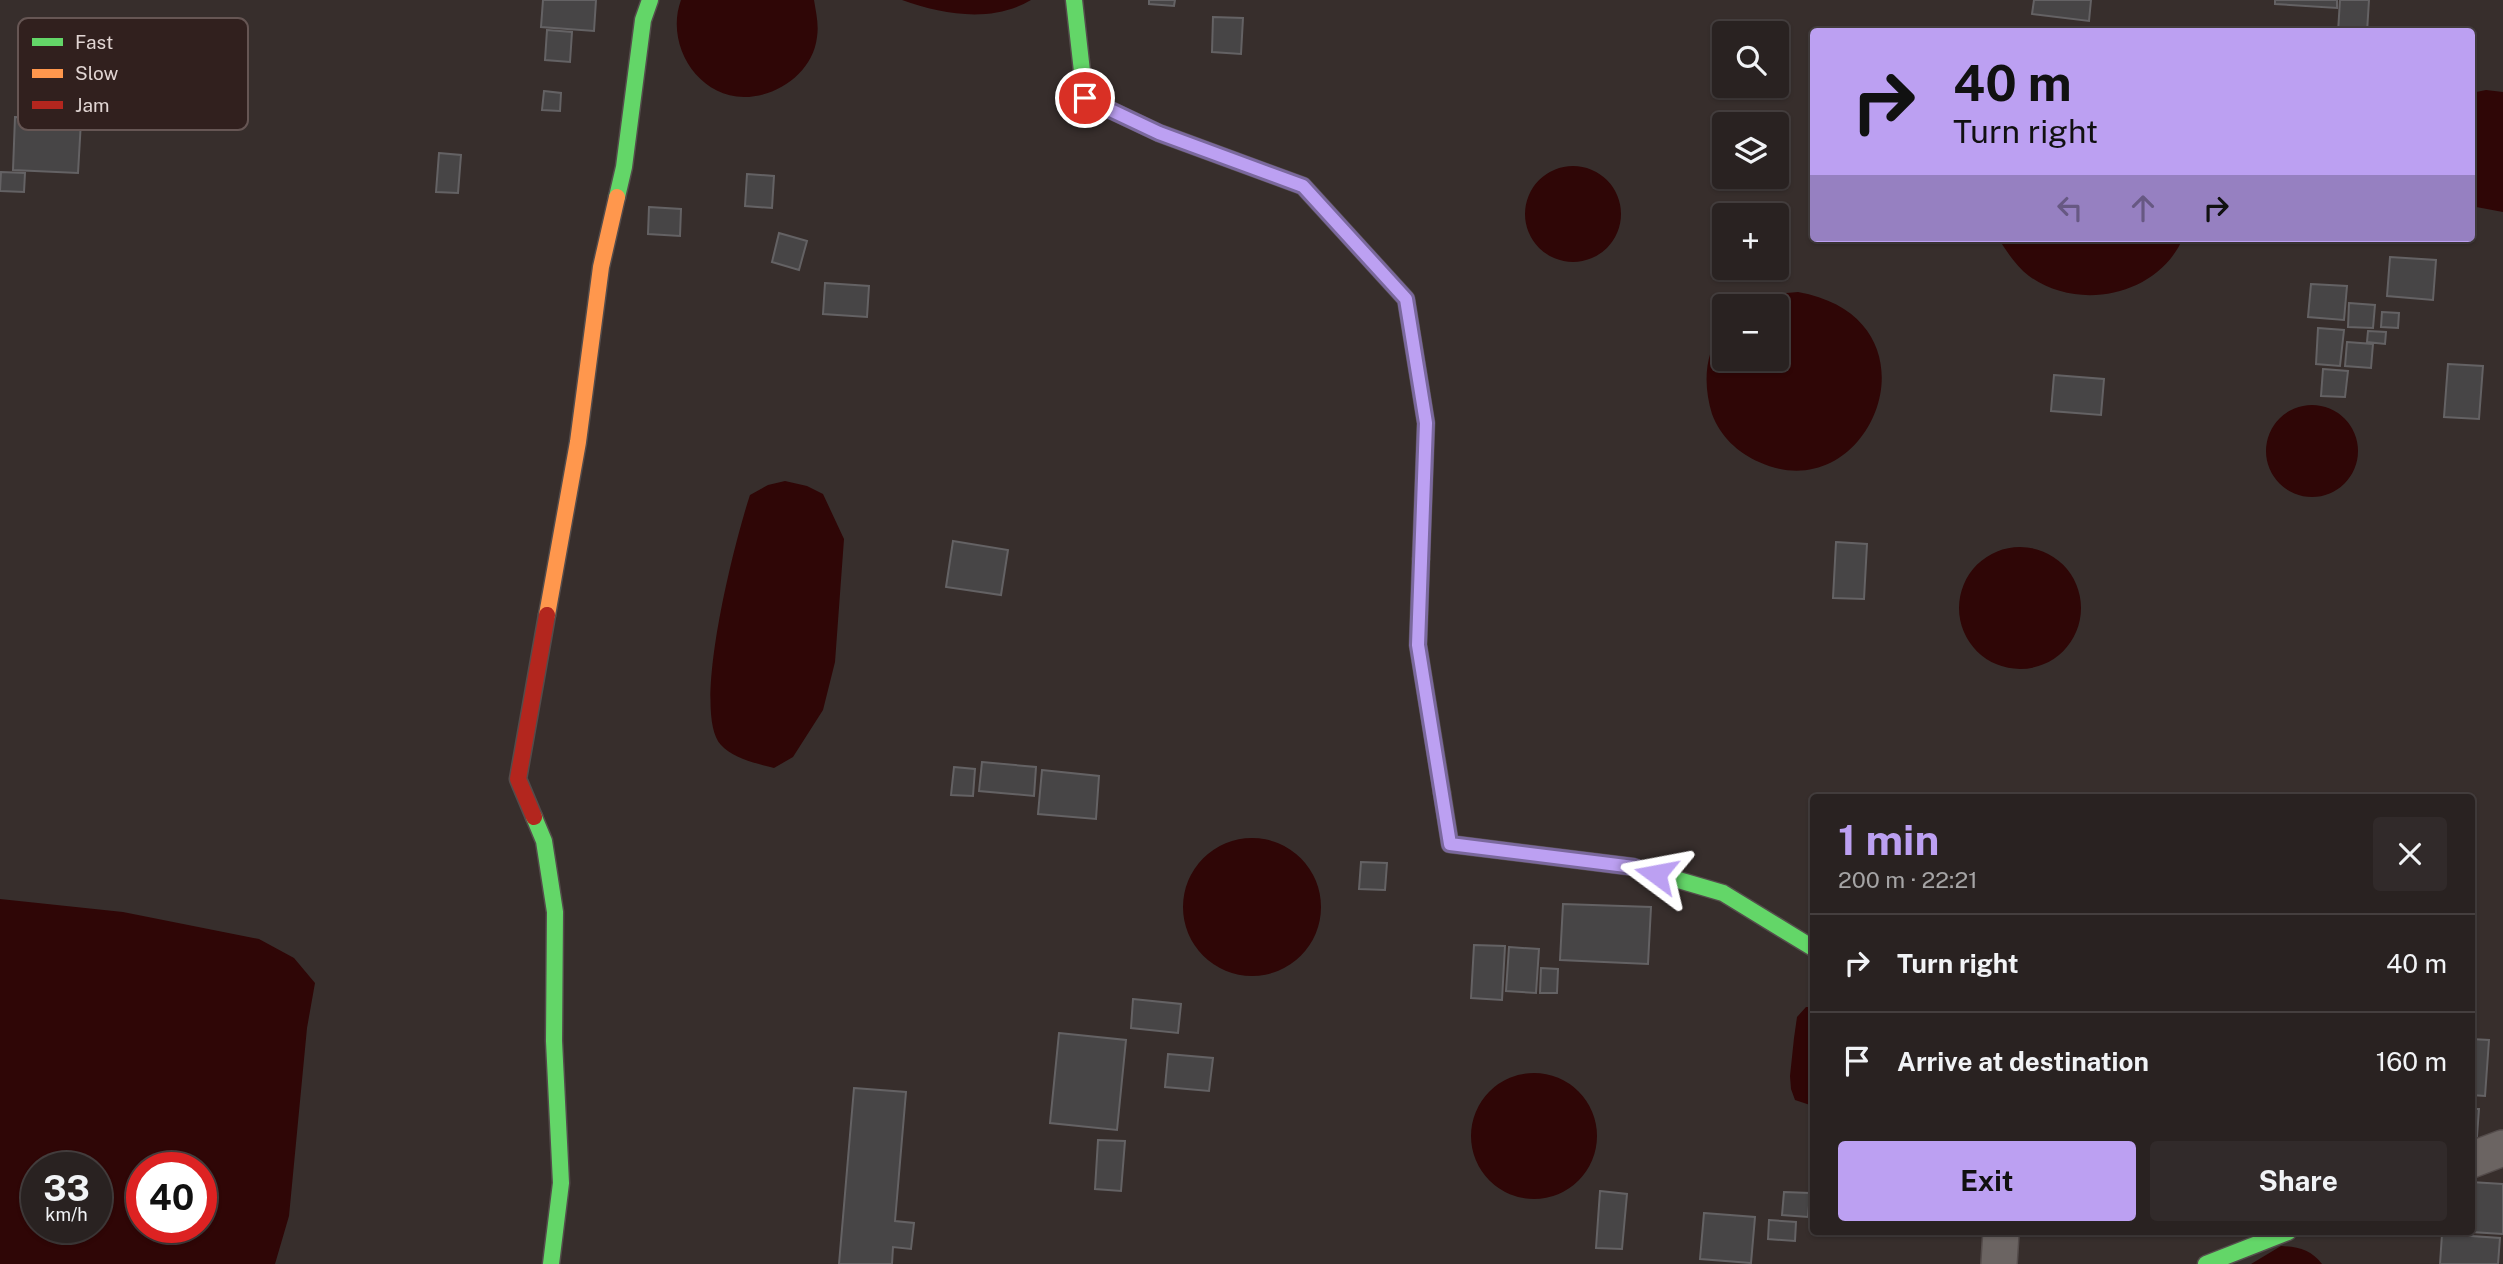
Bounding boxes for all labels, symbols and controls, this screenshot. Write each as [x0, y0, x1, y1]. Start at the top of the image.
legend [18, 18, 248, 130]
map controls [1712, 21, 1789, 371]
button: search [1712, 21, 1789, 98]
text: Fast [75, 31, 113, 53]
text: 40 m [1953, 54, 2072, 112]
icon: right [1838, 56, 1929, 147]
text: Slow [75, 62, 119, 84]
pin [1055, 68, 1115, 128]
icon: arrive [1066, 79, 1104, 117]
text: Jam [75, 94, 109, 116]
button: layers [1712, 112, 1789, 189]
text: Turn right [1953, 113, 2098, 150]
icon: left [2051, 189, 2089, 227]
icon: ahead [2124, 189, 2162, 227]
icon: right [2197, 189, 2235, 227]
button: + [1712, 203, 1789, 280]
button: − [1712, 294, 1789, 371]
text: 1 min [1838, 815, 1939, 864]
button: close [2373, 817, 2447, 891]
position arrow [1619, 837, 1693, 911]
text: 200 m · 22:21 [1838, 866, 1978, 893]
icon: right [1838, 944, 1876, 982]
text: Turn right [1897, 948, 2019, 979]
text: 40 m [2386, 948, 2447, 979]
icon: arrive [1838, 1042, 1876, 1080]
text: Arrive at destination [1897, 1046, 2149, 1077]
text: 160 m [2376, 1046, 2447, 1077]
button: Exit [1838, 1141, 2136, 1221]
button: Share [2150, 1141, 2447, 1221]
speed limit sign: 40 [126, 1152, 217, 1243]
text: 33 [43, 1168, 90, 1209]
text: km/h [45, 1204, 88, 1225]

